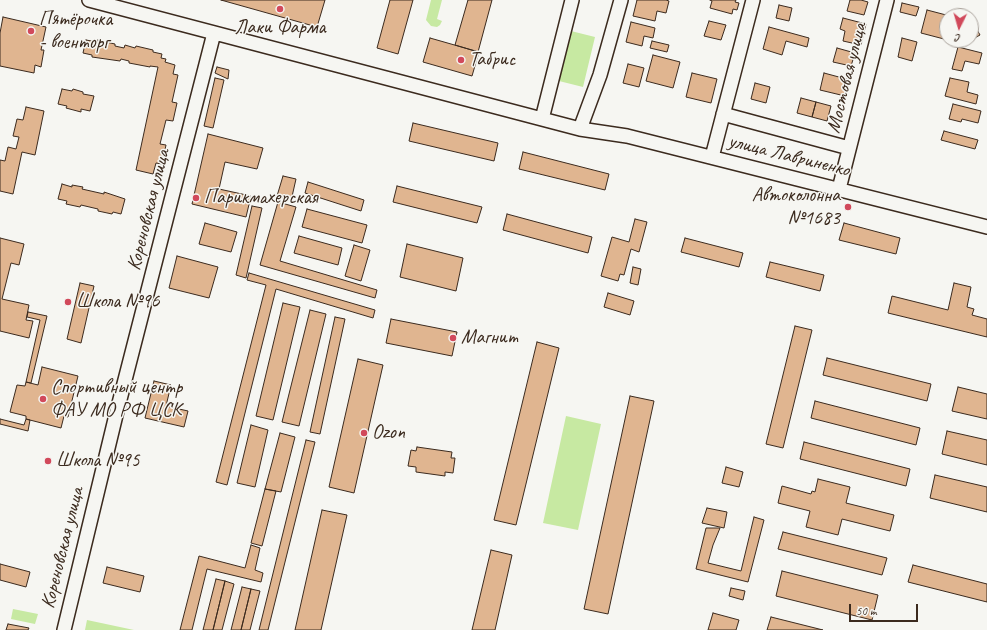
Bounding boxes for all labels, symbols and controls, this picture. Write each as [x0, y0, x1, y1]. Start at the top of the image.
marker: Лаки Фарма [275, 4, 285, 14]
place label: Пятёрочка - военторг [39, 8, 112, 55]
north arrow [939, 8, 979, 48]
place label: Лаки Фарма [235, 16, 325, 40]
street label: Мостовая улица [822, 20, 872, 136]
marker: Пятёрочка - военторг [26, 26, 36, 36]
text: С [955, 32, 961, 46]
place label: Табрис [469, 48, 515, 72]
marker: Табрис [456, 55, 466, 65]
street label: улица Лавриненко [726, 129, 852, 183]
street label: Кореновская улица [122, 147, 176, 273]
place label: Автоколонна №1683 [752, 184, 840, 231]
place label: Парикмахерская [204, 186, 318, 210]
marker: Парикмахерская [191, 193, 201, 203]
marker: Автоколонна №1683 [843, 202, 853, 212]
place label: Школа №96 [76, 290, 159, 314]
marker: Школа №96 [63, 297, 73, 307]
place label: Магнит [461, 326, 518, 350]
marker: Магнит [448, 333, 458, 343]
place label: Спортивный центр ФАУ МО РФ ЦСК [51, 376, 182, 423]
marker: Спортивный центр ФАУ МО РФ ЦСК [38, 394, 48, 404]
place label: Ozon [372, 421, 405, 445]
marker: Ozon [359, 428, 369, 438]
place label: Школа №95 [56, 449, 139, 473]
marker: Школа №95 [43, 456, 53, 466]
street label: Кореновская улица [36, 485, 90, 611]
scale bar [851, 596, 920, 622]
text: 50 m [856, 603, 876, 619]

